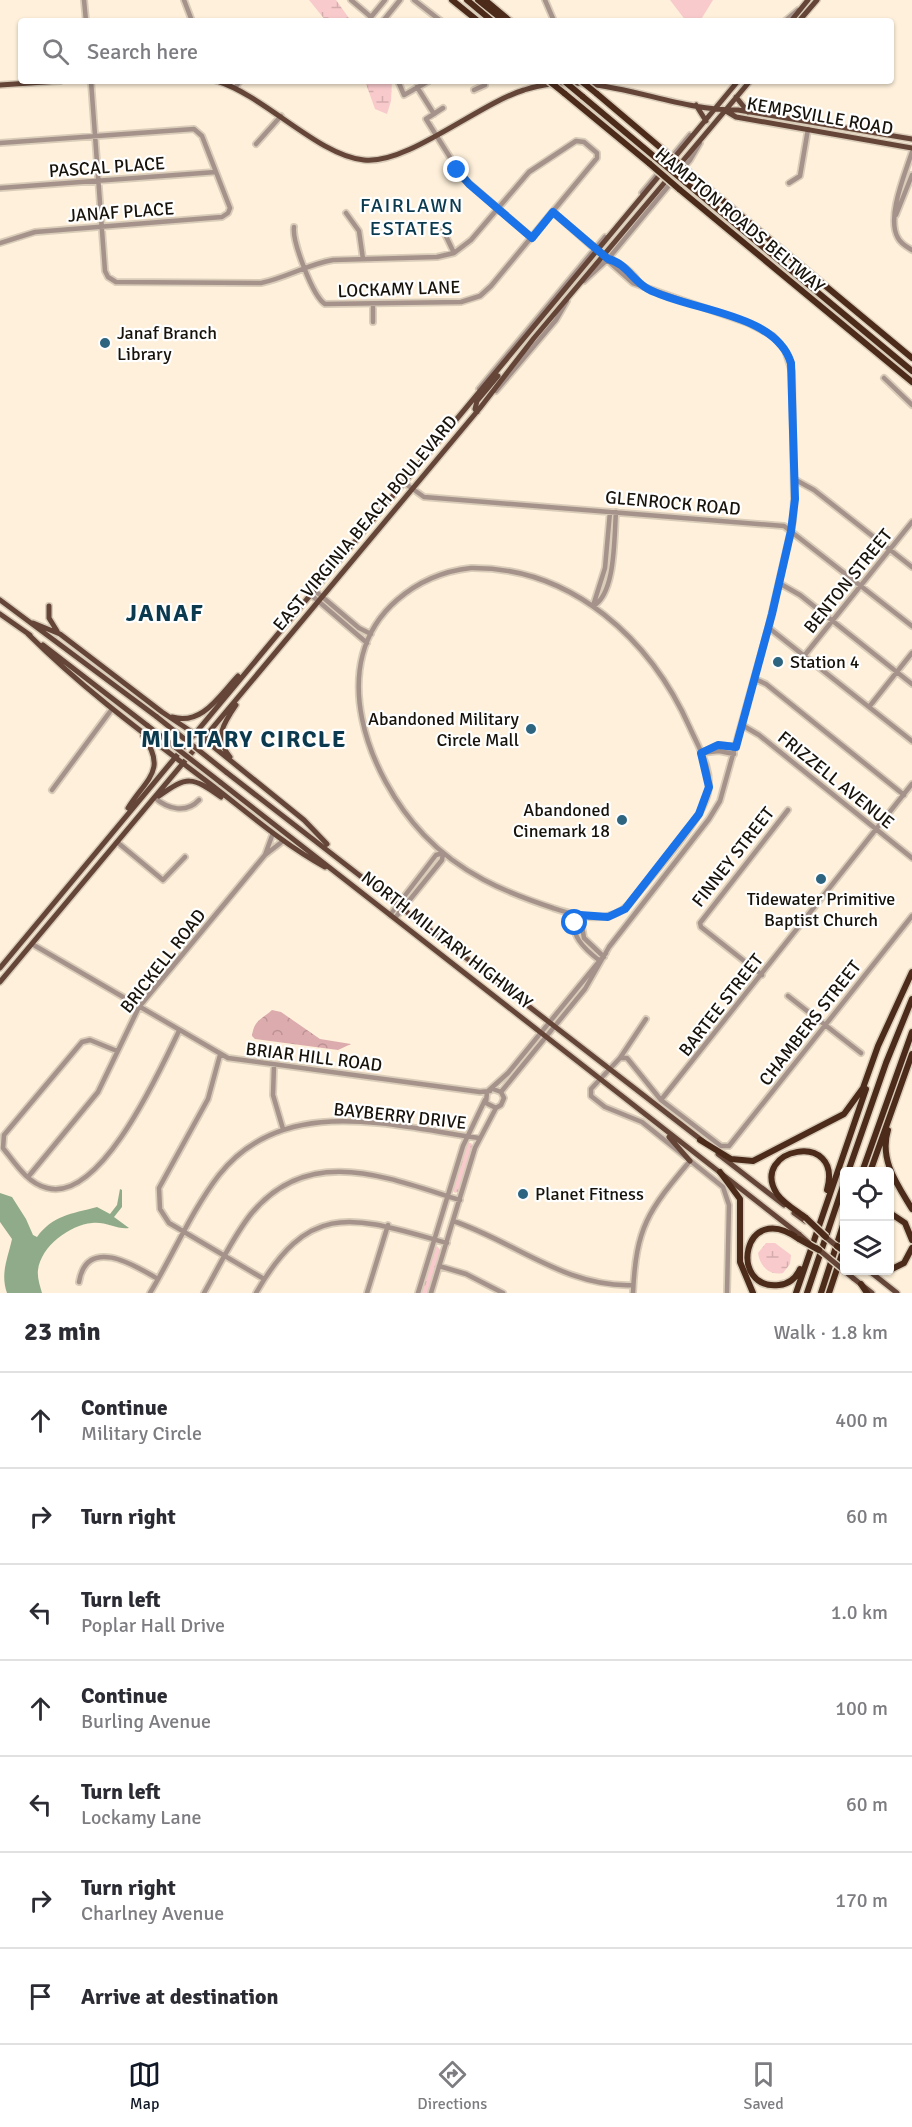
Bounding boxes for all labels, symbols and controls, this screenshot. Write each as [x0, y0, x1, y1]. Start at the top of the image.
search box [18, 18, 894, 84]
icon: search [39, 35, 72, 68]
text: Search here [87, 38, 198, 65]
street label: KEMPSVILLE ROAD [745, 92, 895, 140]
street label: HAMPTON ROADS BELTWAY [651, 143, 829, 297]
street label: PASCAL PLACE [48, 152, 166, 182]
route end [443, 156, 469, 182]
district label: FAIRLAWN ESTATES [360, 193, 464, 241]
street label: JANAF PLACE [67, 197, 175, 227]
street label: LOCKAMY LANE [337, 276, 461, 302]
place label: Janaf Branch Library [117, 322, 217, 365]
marker: Janaf Branch Library [98, 336, 112, 350]
street label: EAST VIRGINIA BEACH BOULEVARD [268, 411, 462, 635]
street label: GLENROCK ROAD [604, 486, 742, 520]
street label: BENTON STREET [799, 524, 897, 638]
district label: JANAF [126, 598, 204, 628]
place label: Station 4 [790, 651, 860, 673]
marker: Station 4 [771, 655, 785, 669]
place label: Abandoned Military Circle Mall [368, 708, 520, 751]
marker: Abandoned Military Circle Mall [524, 722, 538, 736]
district label: MILITARY CIRCLE [141, 724, 347, 754]
street label: FRIZZELL AVENUE [773, 726, 899, 834]
place label: Abandoned Cinemark 18 [513, 799, 610, 842]
street label: FINNEY STREET [687, 803, 779, 911]
marker: Abandoned Cinemark 18 [615, 813, 629, 827]
street label: NORTH MILITARY HIGHWAY [357, 866, 537, 1014]
marker: Tidewater Primitive Baptist Church [814, 872, 828, 886]
place label: Tidewater Primitive Baptist Church [747, 888, 895, 931]
street label: BRICKELL ROAD [116, 905, 210, 1017]
route start [561, 909, 587, 935]
street label: BARTEE STREET [674, 949, 768, 1061]
street label: CHAMBERS STREET [754, 956, 866, 1090]
street label: BRIAR HILL ROAD [244, 1038, 384, 1076]
street label: BAYBERRY DRIVE [332, 1098, 468, 1134]
map controls [840, 1167, 894, 1275]
button: locate [840, 1167, 894, 1221]
place label: Planet Fitness [535, 1183, 644, 1205]
marker: Planet Fitness [516, 1187, 530, 1201]
button: layers [840, 1221, 894, 1275]
text: 23 min [24, 1316, 101, 1348]
text: Walk · 1.8 km [774, 1320, 888, 1345]
text: Continue [81, 1394, 168, 1421]
icon: ahead [24, 1404, 57, 1437]
text: 400 m [835, 1408, 888, 1433]
text: Military Circle [81, 1421, 202, 1446]
icon: right [24, 1500, 57, 1533]
text: Turn right [81, 1503, 176, 1530]
text: 60 m [846, 1504, 888, 1529]
text: Turn left [81, 1586, 161, 1613]
icon: left [24, 1596, 57, 1629]
text: 1.0 km [831, 1600, 888, 1625]
text: Poplar Hall Drive [81, 1613, 225, 1638]
text: Continue [81, 1682, 168, 1709]
icon: ahead [24, 1692, 57, 1725]
text: 100 m [835, 1696, 888, 1721]
text: Burling Avenue [81, 1709, 211, 1734]
text: Turn left [81, 1778, 161, 1805]
icon: left [24, 1788, 57, 1821]
text: 60 m [846, 1792, 888, 1817]
text: Lockamy Lane [81, 1805, 202, 1830]
text: Turn right [81, 1874, 176, 1901]
icon: right [24, 1884, 57, 1917]
text: 170 m [835, 1888, 888, 1913]
text: Charlney Avenue [81, 1901, 224, 1926]
icon: arrive [24, 1980, 57, 2013]
text: Arrive at destination [81, 1983, 278, 2010]
tab: Map [128, 2058, 161, 2114]
tab: Directions [417, 2058, 487, 2114]
tab: Saved [744, 2058, 784, 2114]

